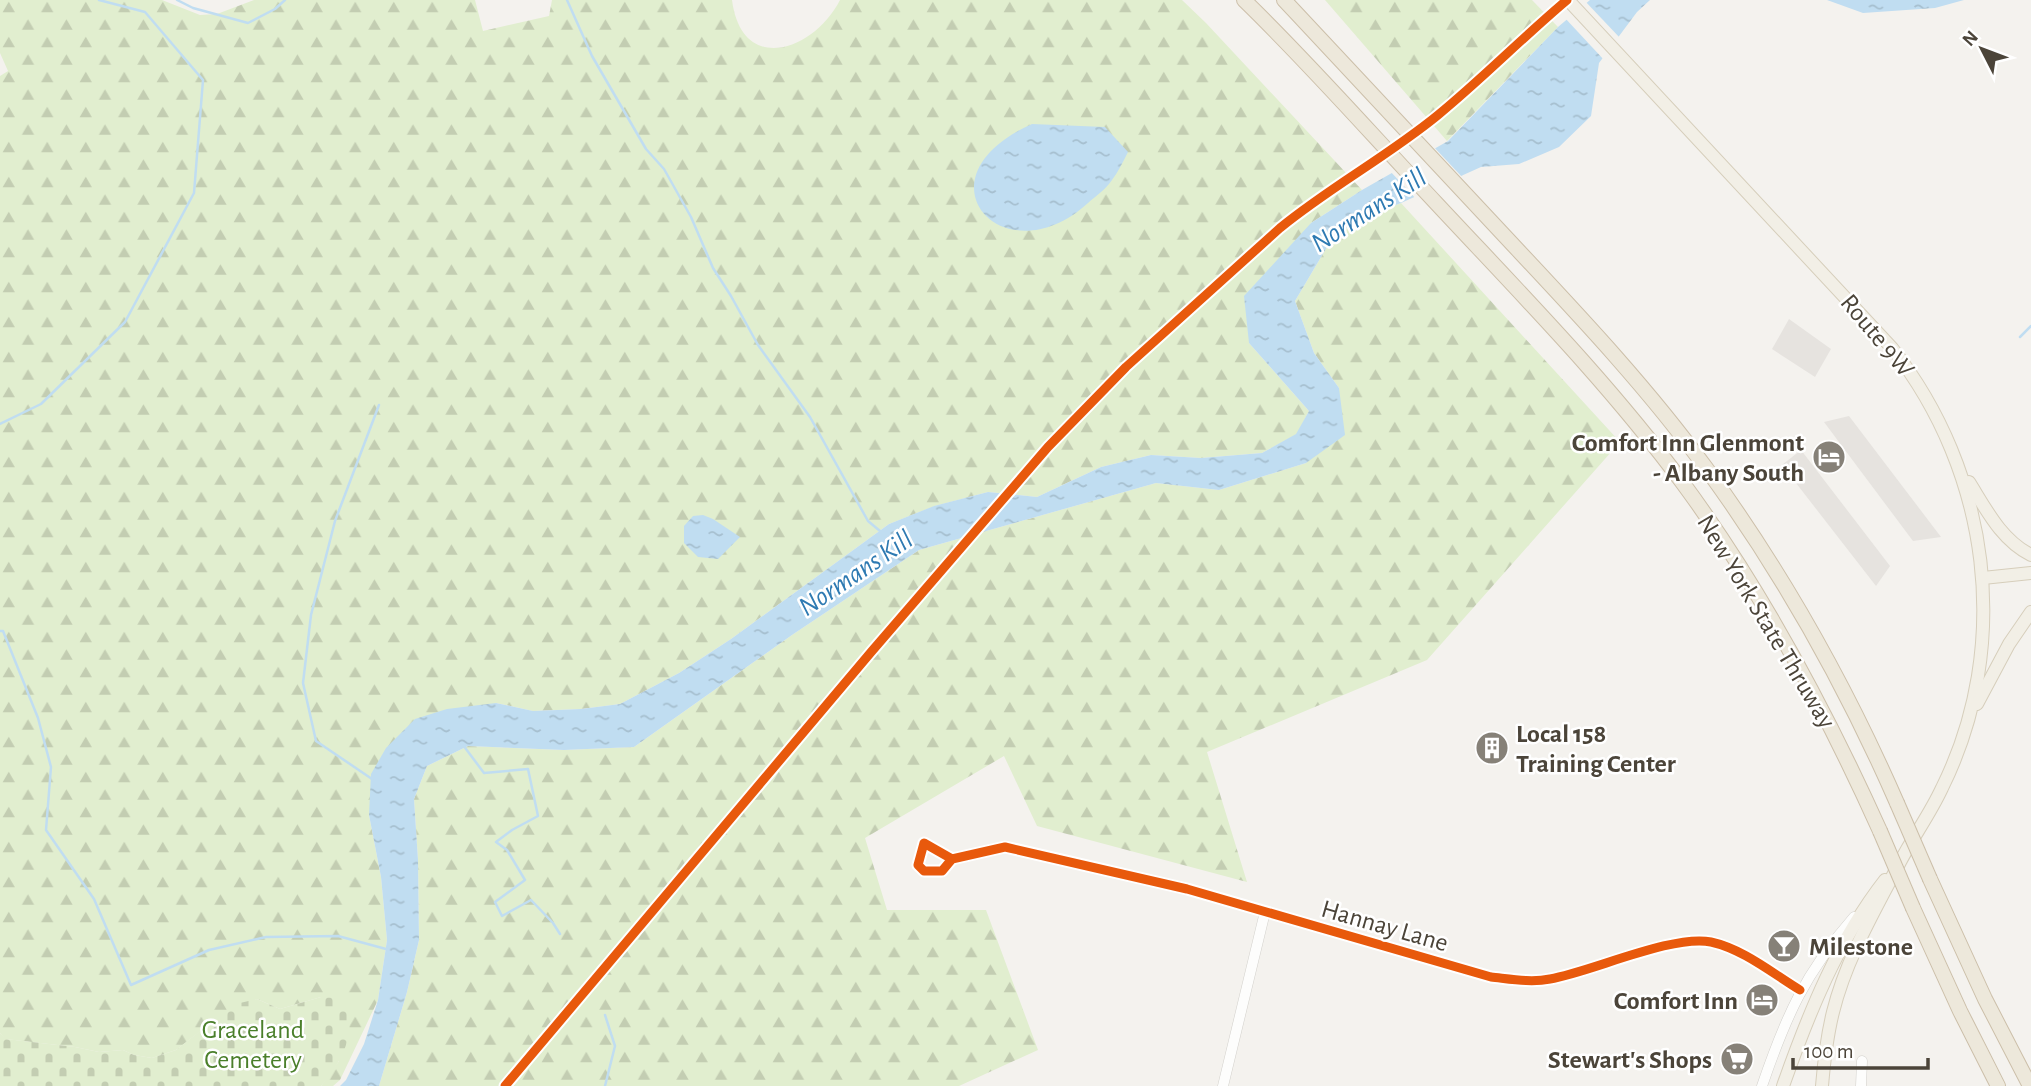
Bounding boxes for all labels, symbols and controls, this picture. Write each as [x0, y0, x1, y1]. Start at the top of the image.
north arrow [1947, 14, 2017, 84]
text: N [1959, 27, 1982, 50]
water label: Normans Kill [1306, 163, 1432, 258]
street label: Route 9W [1835, 289, 1920, 383]
place label: Comfort Inn Glenmont - Albany South [1572, 430, 1804, 486]
hotel icon: Comfort Inn Glenmont - Albany South [1810, 438, 1848, 476]
street label: New York State Thruway [1692, 510, 1840, 733]
water label: Normans Kill [794, 525, 918, 622]
place label: Local 158 Training Center [1516, 721, 1676, 777]
building icon: Local 158 Training Center [1473, 729, 1511, 767]
street label: Hannay Lane [1318, 895, 1451, 956]
bar icon: Milestone [1765, 927, 1803, 965]
place label: Milestone [1809, 934, 1913, 960]
hotel icon: Comfort Inn [1743, 981, 1781, 1019]
place label: Comfort Inn [1614, 988, 1738, 1014]
park label: Graceland Cemetery [202, 1017, 304, 1073]
scale bar [1793, 1026, 1928, 1070]
supermarket icon: Stewart's Shops [1718, 1040, 1756, 1078]
text: 100 m [1804, 1041, 1854, 1062]
place label: Stewart's Shops [1548, 1047, 1712, 1073]

